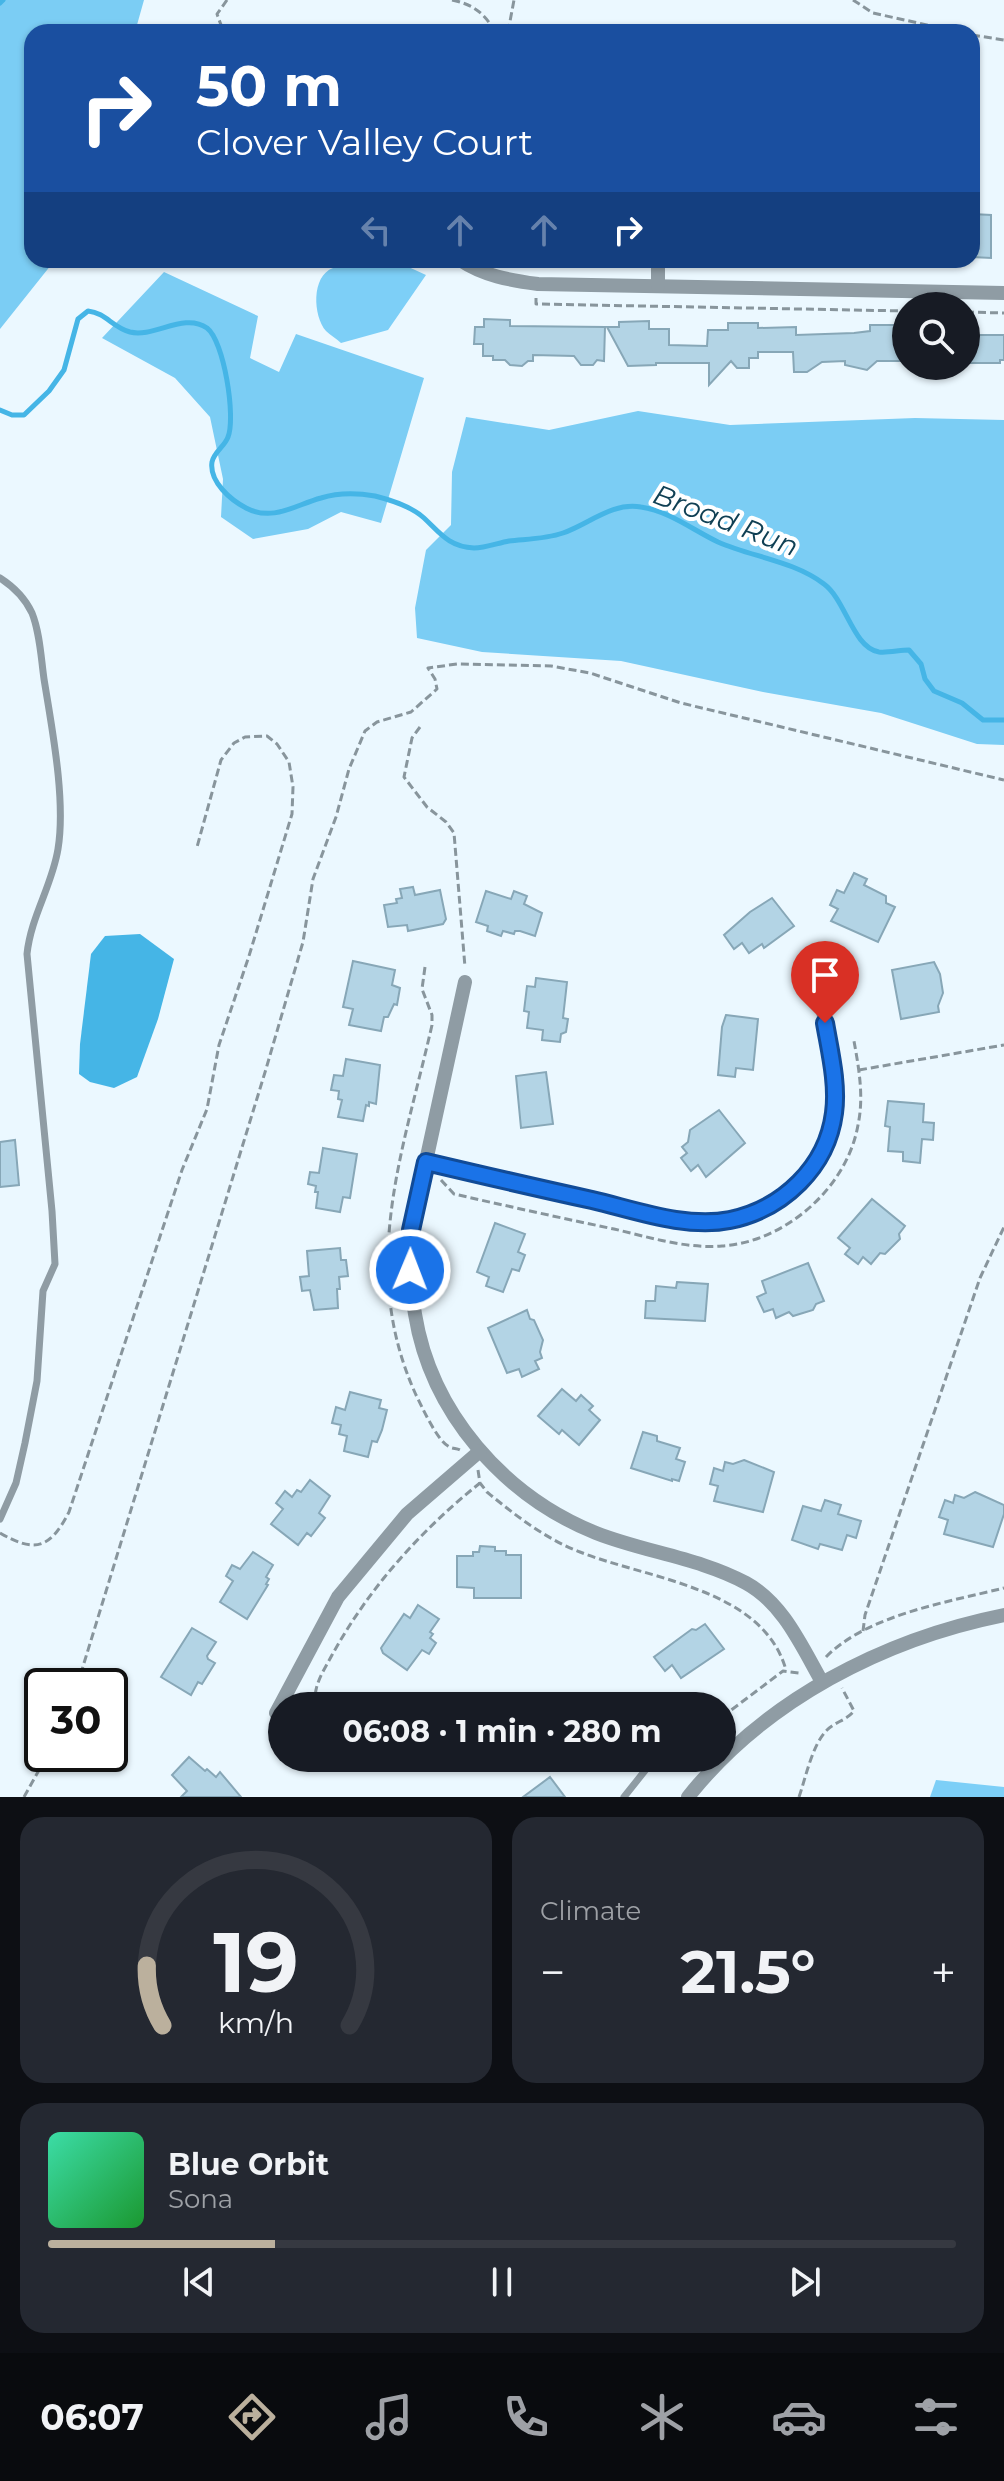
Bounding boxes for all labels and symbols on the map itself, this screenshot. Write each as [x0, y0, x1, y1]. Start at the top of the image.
water label: Broad Run [649, 477, 803, 563]
pin [791, 941, 859, 1023]
position arrow [368, 1228, 452, 1312]
speed limit sign: 30 [24, 1668, 128, 1772]

